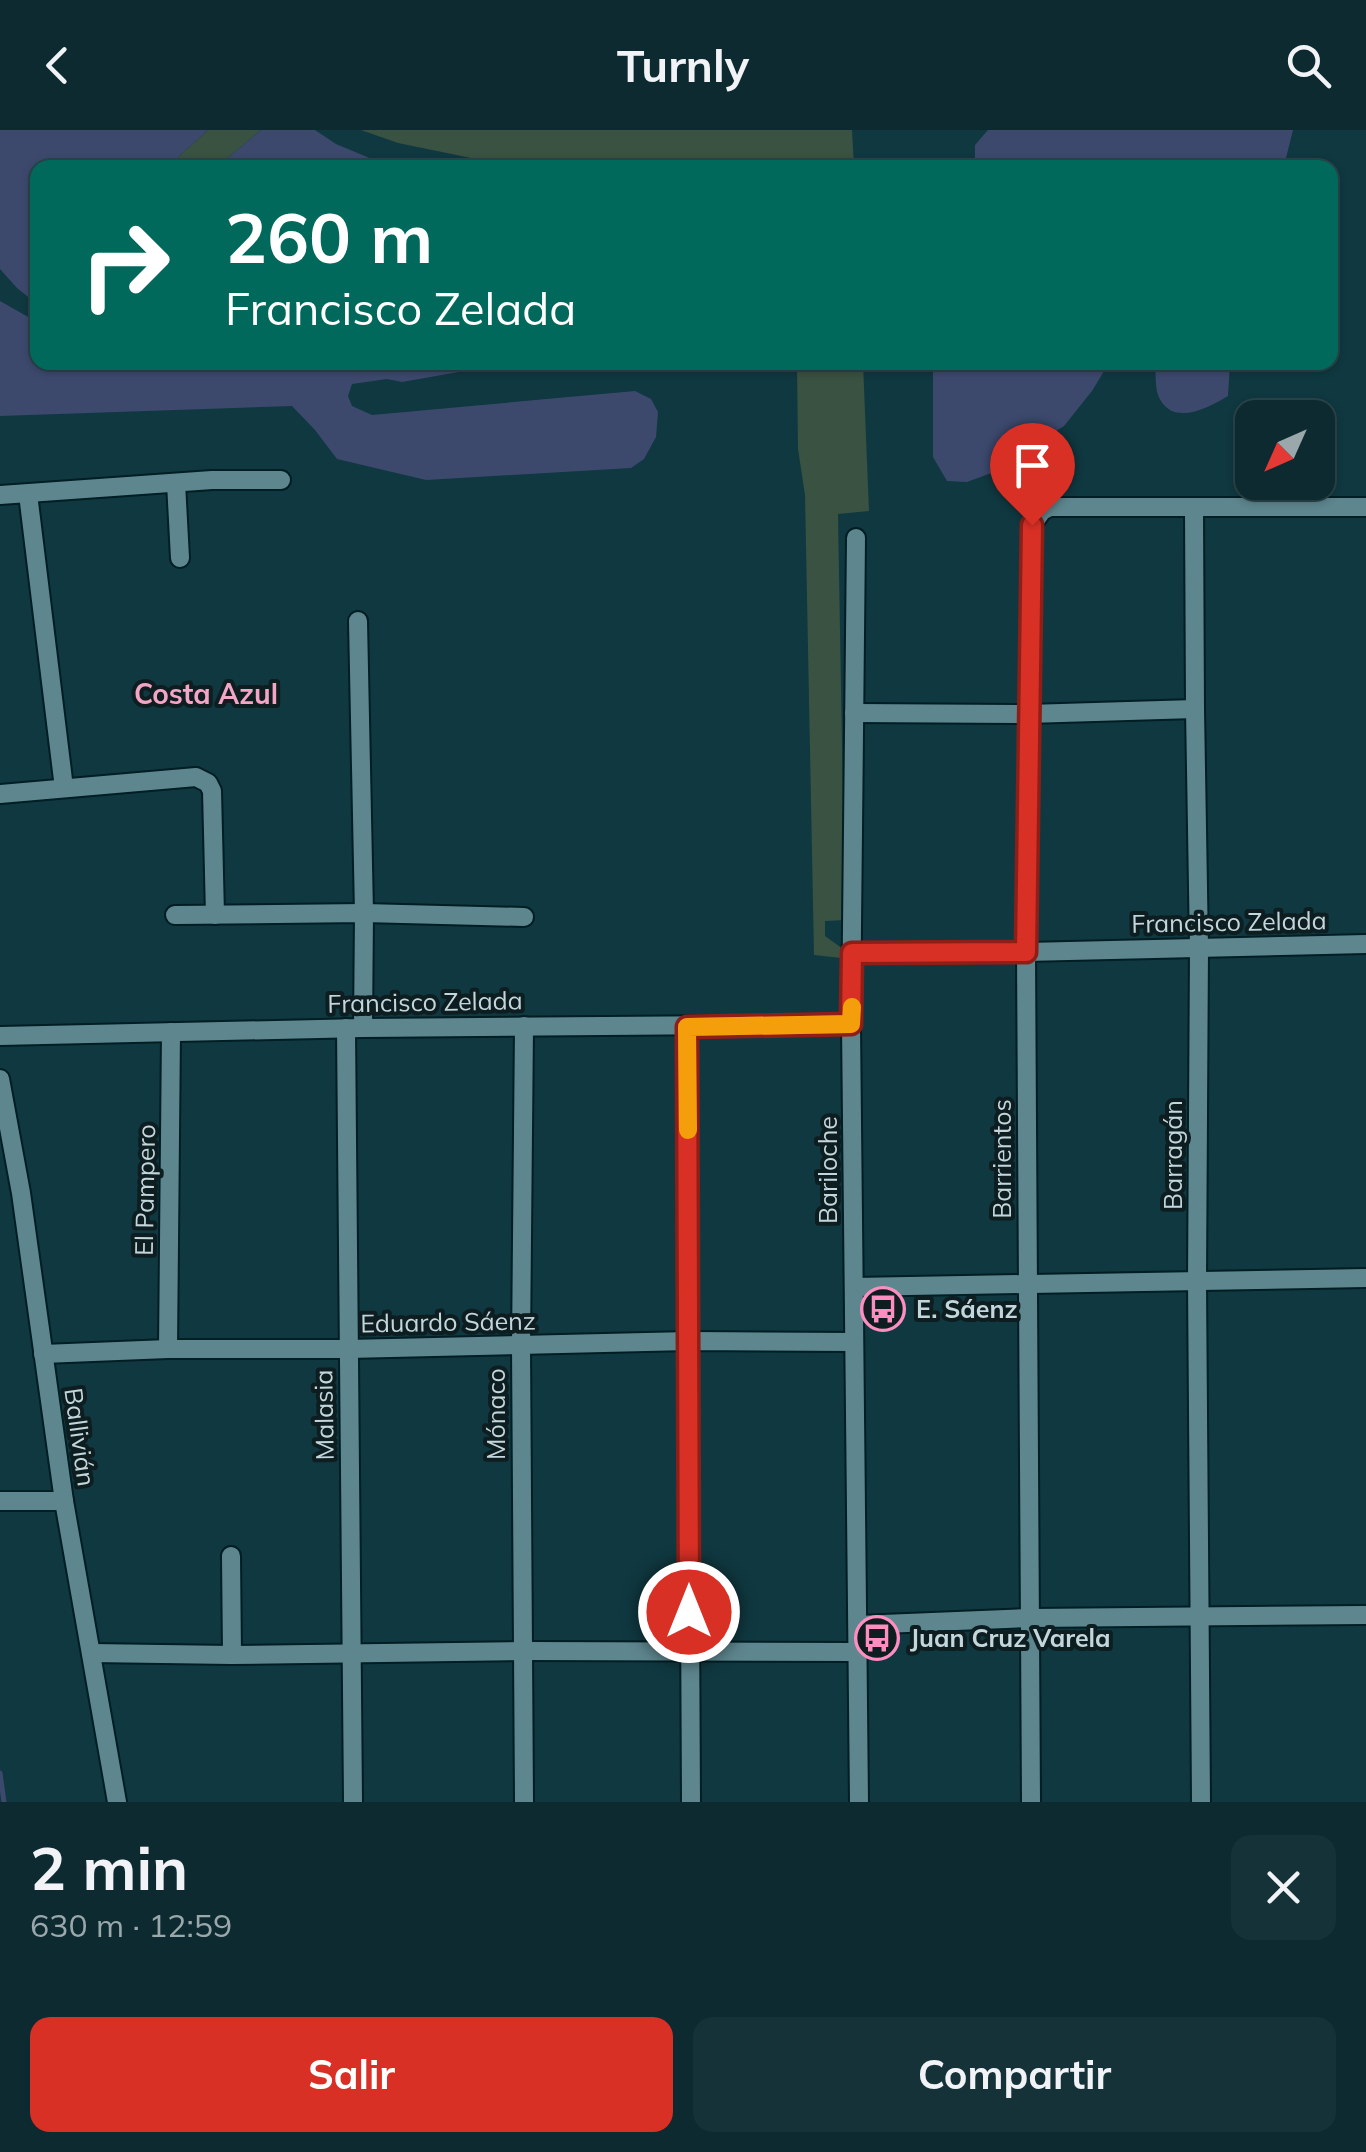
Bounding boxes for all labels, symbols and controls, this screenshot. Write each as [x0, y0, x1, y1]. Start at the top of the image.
text: Turnly [617, 37, 749, 93]
icon: back [30, 38, 85, 93]
icon: search [1281, 38, 1336, 93]
text: 260 m [225, 193, 433, 281]
icon: right [60, 200, 190, 330]
text: Francisco Zelada [225, 280, 576, 336]
north arrow [1235, 400, 1335, 500]
map controls [1235, 400, 1335, 500]
pin [990, 423, 1075, 526]
icon: arrive [1005, 438, 1060, 493]
district label: Costa Azul [134, 676, 278, 711]
street label: Francisco Zelada [1131, 904, 1327, 939]
street label: Francisco Zelada [327, 984, 523, 1019]
street label: Barrientos [986, 1099, 1017, 1219]
street label: Barragán [1157, 1100, 1188, 1210]
street label: Bariloche [812, 1116, 843, 1224]
street label: El Pampero [128, 1124, 161, 1256]
bus stop icon: E. Sáenz [860, 1286, 906, 1332]
place label: E. Sáenz [916, 1293, 1018, 1324]
street label: Eduardo Sáenz [360, 1304, 536, 1339]
street label: Mónaco [480, 1368, 511, 1460]
street label: Malasia [307, 1369, 340, 1461]
street label: Ballivián [58, 1386, 103, 1488]
position arrow [637, 1560, 741, 1664]
bus stop icon: Juan Cruz Varela [854, 1615, 900, 1661]
place label: Juan Cruz Varela [910, 1622, 1111, 1653]
text: 2 min [30, 1830, 188, 1905]
button: close [1231, 1835, 1336, 1940]
text: 630 m · 12:59 [30, 1905, 232, 1945]
button: Salir [30, 2017, 673, 2132]
button: Compartir [693, 2017, 1336, 2132]

